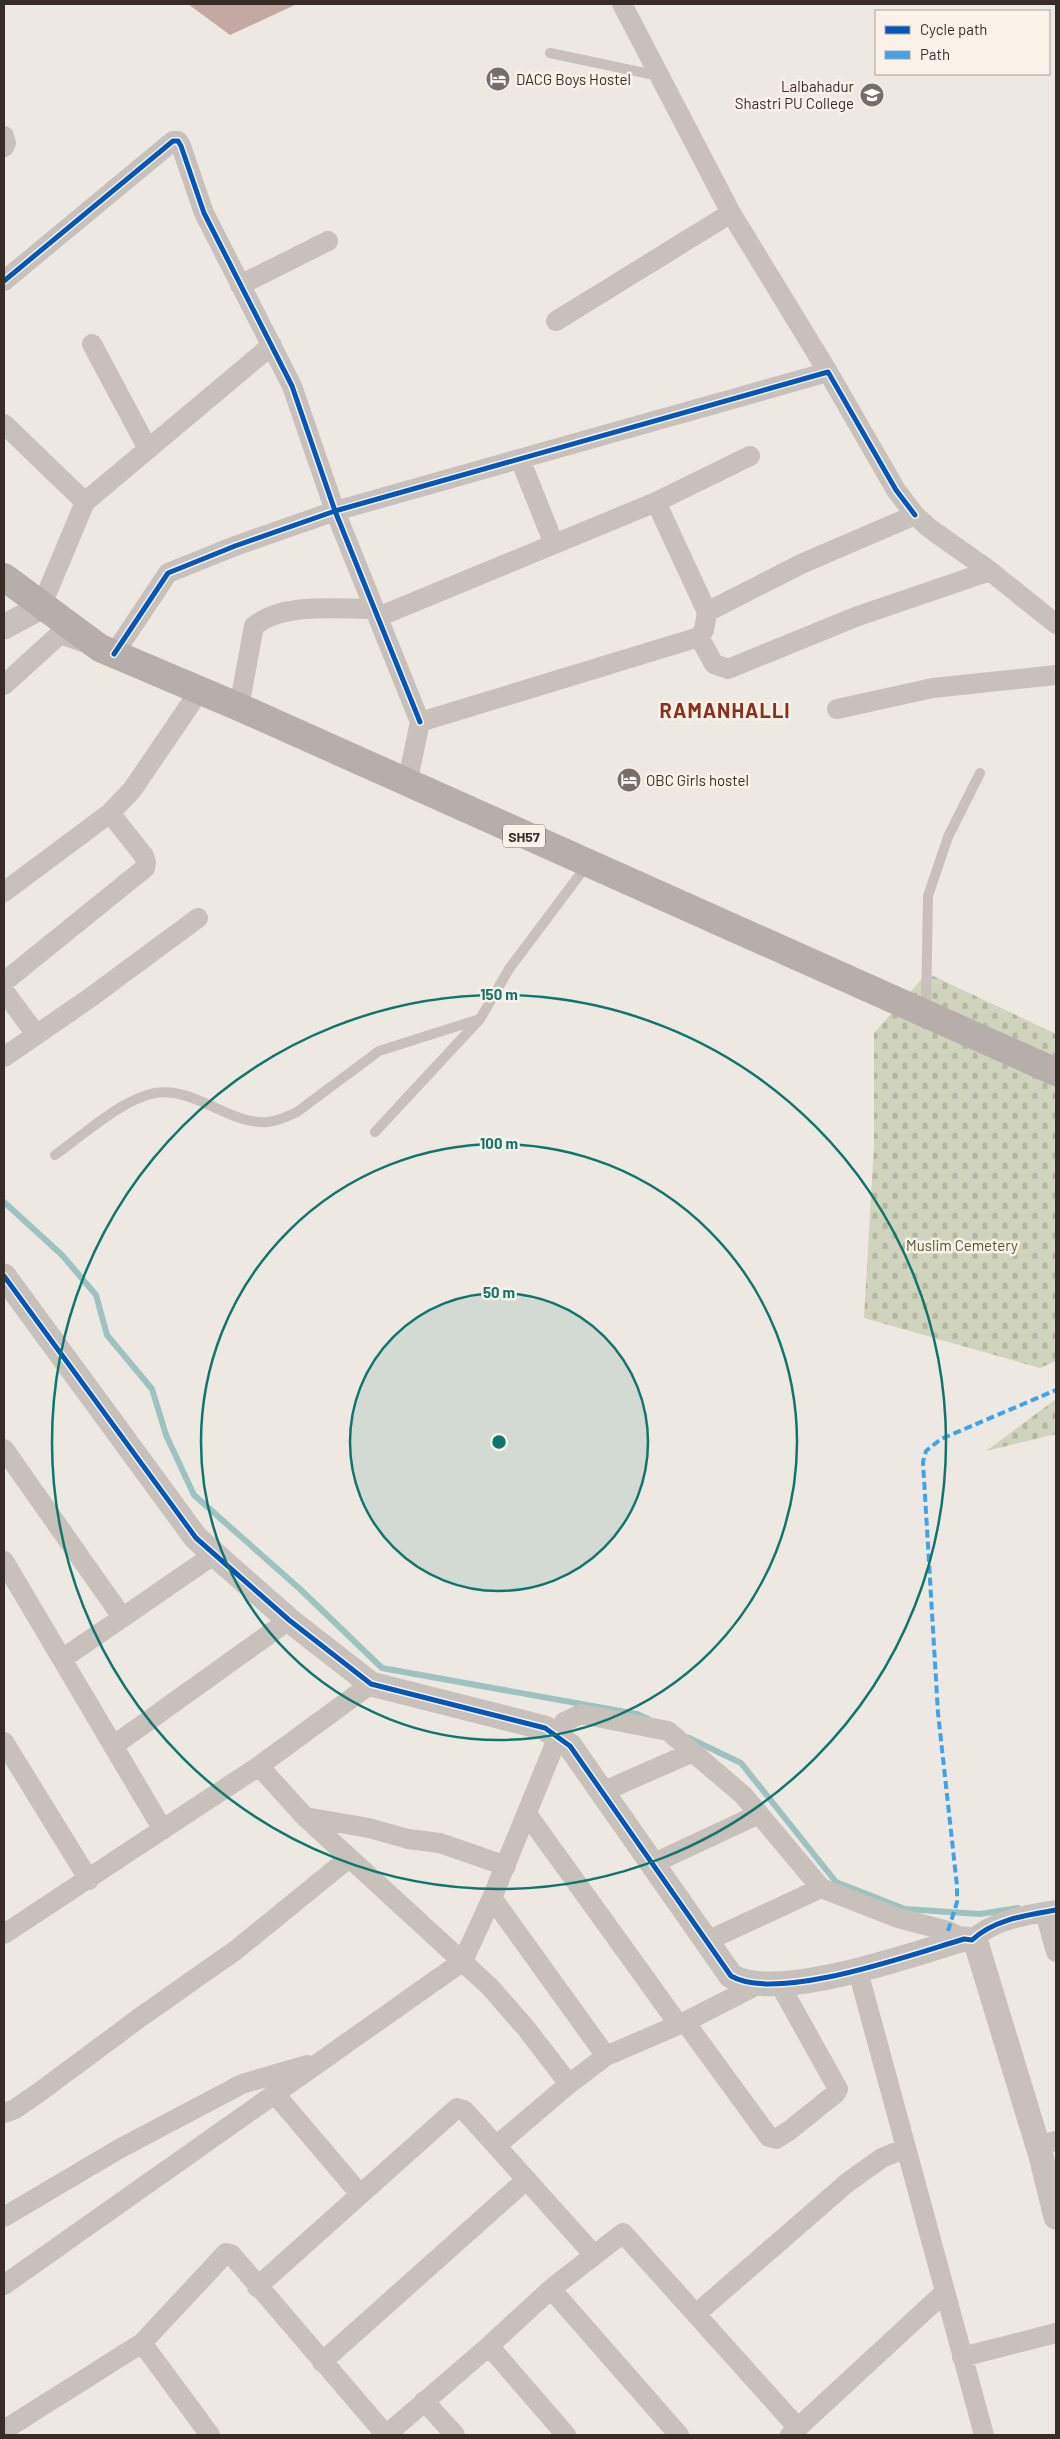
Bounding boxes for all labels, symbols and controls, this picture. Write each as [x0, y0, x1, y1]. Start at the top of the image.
legend [875, 10, 1050, 75]
text: Cycle path [920, 20, 987, 38]
text: Path [920, 45, 950, 63]
hotel icon: DACG Boys Hostel [485, 66, 511, 92]
place label: DACG Boys Hostel [516, 70, 631, 88]
place label: Lalbahadur Shastri PU College [735, 77, 855, 112]
school or university icon: Lalbahadur Shastri PU College [859, 82, 885, 108]
district label: RAMANHALLI [659, 698, 791, 722]
hotel icon: OBC Girls hostel [616, 767, 642, 793]
place label: OBC Girls hostel [646, 771, 749, 789]
road number: SH57 [503, 824, 545, 848]
text: 150 m [480, 985, 518, 1003]
text: 100 m [480, 1134, 518, 1152]
park label: Muslim Cemetery [906, 1236, 1018, 1254]
text: 50 m [483, 1283, 515, 1301]
centre of rings [490, 1433, 508, 1451]

